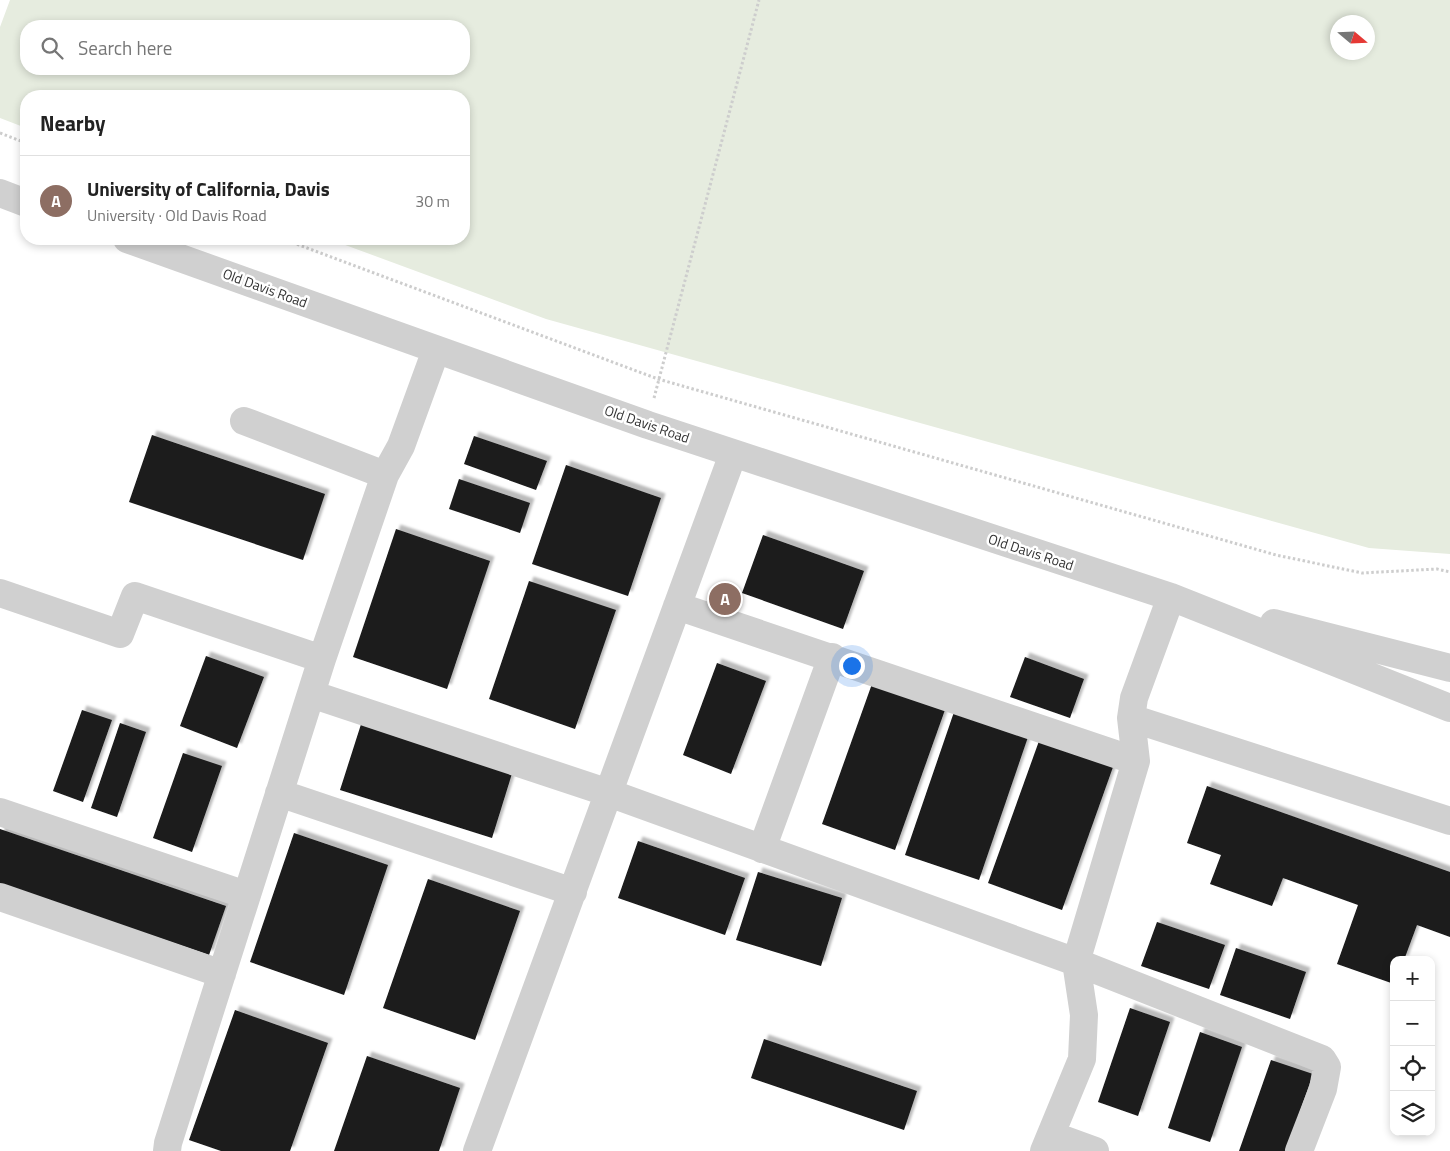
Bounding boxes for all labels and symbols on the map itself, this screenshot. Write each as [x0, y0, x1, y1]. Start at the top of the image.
north arrow [1330, 15, 1375, 60]
street label: Old Davis Road [220, 263, 310, 313]
street label: Old Davis Road [602, 399, 692, 448]
street label: Old Davis Road [986, 528, 1077, 575]
pin: A [709, 580, 741, 618]
your location [839, 653, 865, 679]

